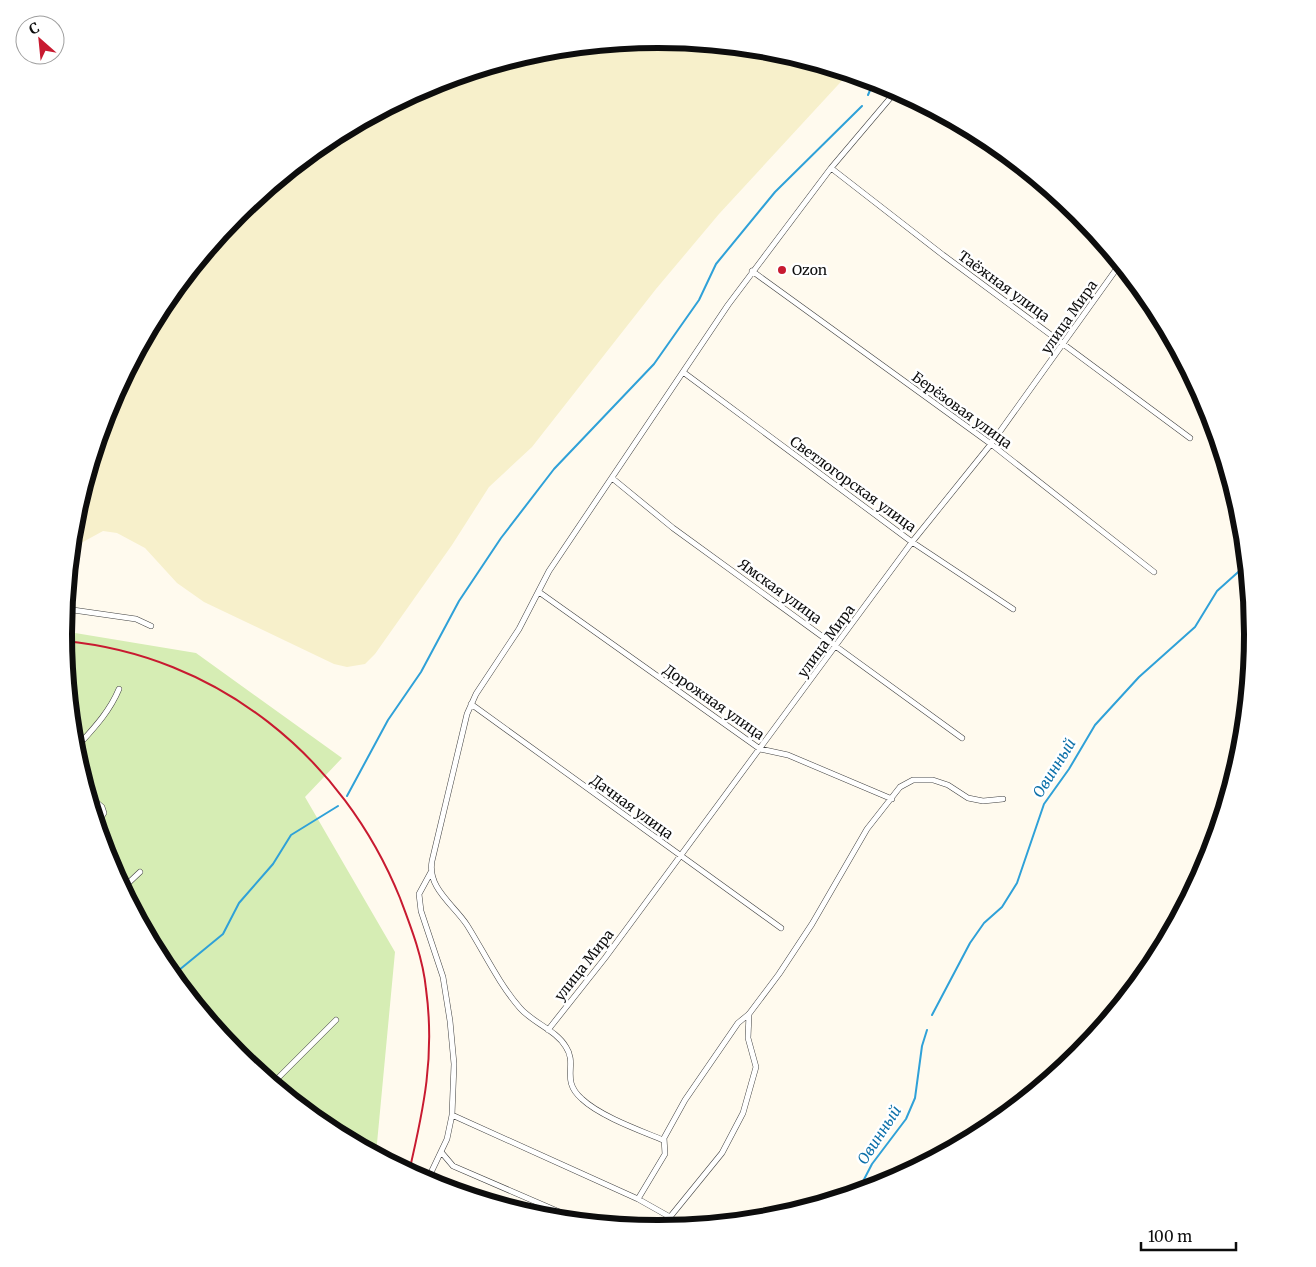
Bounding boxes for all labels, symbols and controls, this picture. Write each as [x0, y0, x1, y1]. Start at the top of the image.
north arrow [15, 15, 65, 65]
text: С [26, 18, 42, 39]
street label: Таёжная улица [955, 247, 1054, 326]
place label: Ozon [792, 261, 827, 279]
marker: Ozon [776, 264, 788, 276]
street label: улица Мира [1037, 276, 1101, 357]
street label: Берёзовая улица [908, 368, 1016, 453]
street label: Светлогорская улица [786, 432, 920, 536]
street label: Ямская улица [735, 555, 826, 628]
street label: улица Мира [793, 601, 859, 681]
street label: Дорожная улица [660, 660, 768, 744]
water label: Овинный [1028, 735, 1080, 801]
street label: Дачная улица [587, 771, 677, 843]
street label: улица Мира [550, 925, 618, 1004]
water label: Овинный [853, 1102, 905, 1168]
scale bar [1141, 1220, 1236, 1252]
text: 100 m [1148, 1227, 1192, 1246]

